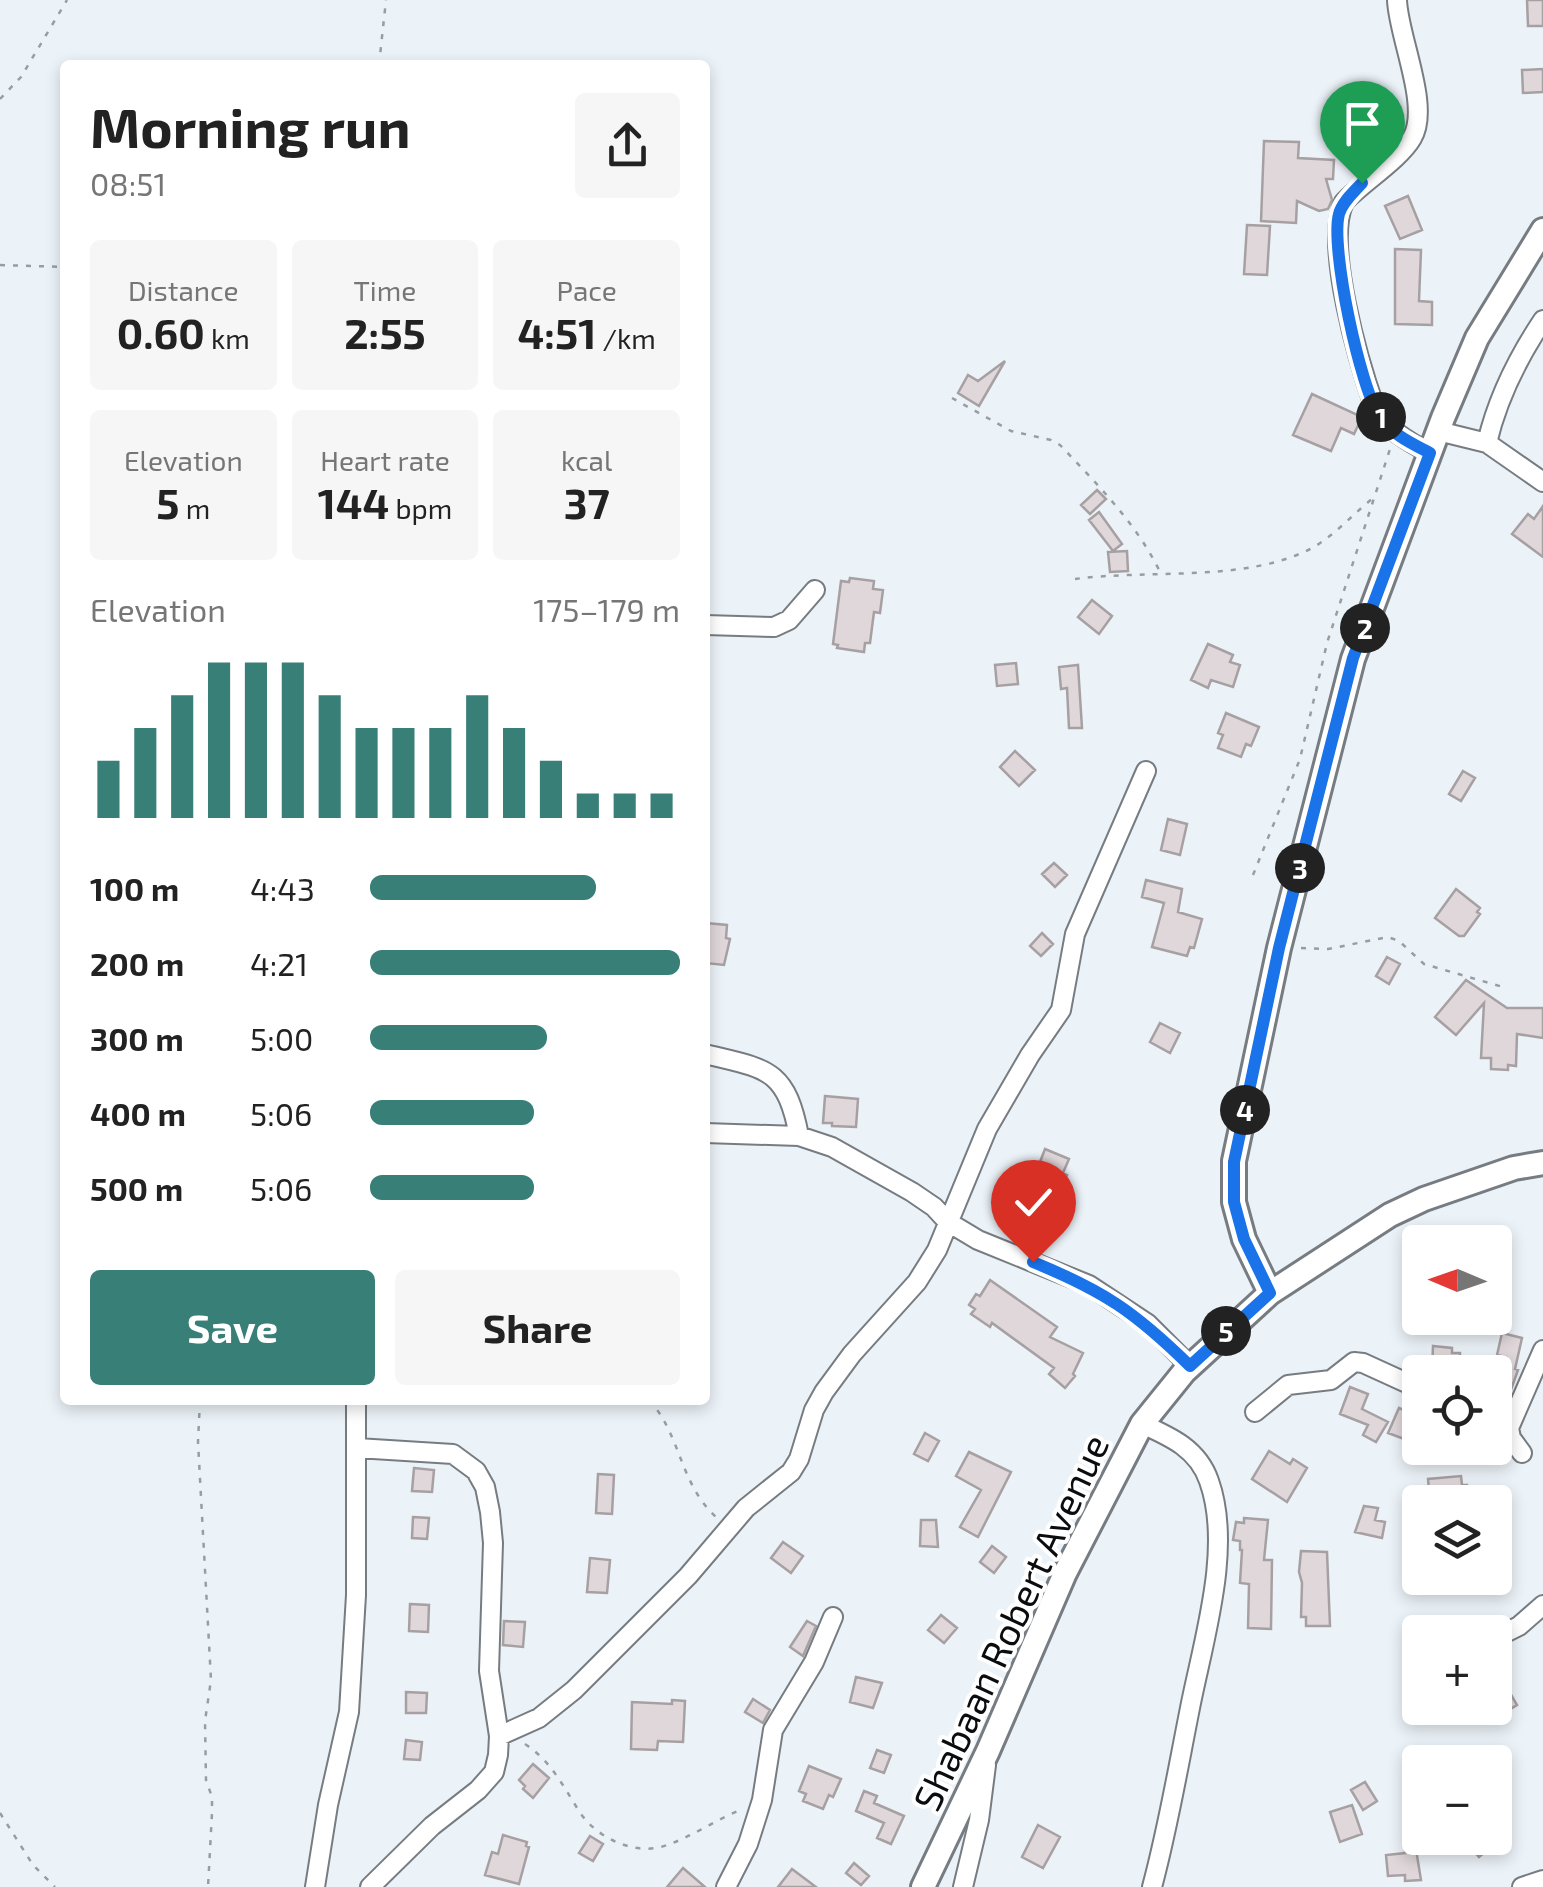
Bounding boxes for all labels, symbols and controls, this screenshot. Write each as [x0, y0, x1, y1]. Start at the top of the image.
pin [1320, 81, 1405, 184]
text: Morning run [90, 93, 411, 159]
button: share [575, 93, 680, 198]
icon: arrive [1335, 96, 1390, 151]
text: 08:51 [90, 164, 166, 202]
text: Distance [128, 273, 239, 307]
text: Time [354, 273, 416, 307]
text: Pace [557, 273, 617, 307]
text: 0.60 [117, 307, 205, 357]
text: 2:55 [344, 307, 426, 357]
text: 4:51 [517, 307, 596, 357]
text: km [205, 321, 250, 355]
text: /km [596, 321, 656, 355]
pin: 1 [1356, 392, 1406, 442]
text: 1 [1375, 400, 1387, 434]
text: Elevation [124, 443, 243, 477]
text: Heart rate [320, 443, 450, 477]
text: kcal [561, 443, 612, 477]
text: 5 [156, 477, 180, 527]
text: 144 [318, 477, 389, 527]
text: 37 [564, 477, 610, 527]
text: m [180, 491, 210, 525]
text: bpm [389, 491, 452, 525]
text: Elevation [90, 590, 226, 628]
text: 175–179 m [533, 590, 680, 628]
pin: 2 [1340, 603, 1390, 653]
text: 2 [1357, 611, 1373, 645]
pin: 3 [1275, 843, 1325, 893]
text: 3 [1292, 851, 1308, 885]
text: 100 m [90, 869, 179, 907]
text: 4:43 [250, 869, 315, 907]
text: 200 m [90, 944, 184, 982]
text: 4:21 [250, 944, 308, 982]
text: 300 m [90, 1019, 184, 1057]
text: 5:00 [250, 1019, 313, 1057]
pin: 4 [1220, 1085, 1270, 1135]
text: 4 [1236, 1093, 1254, 1127]
text: 400 m [90, 1094, 186, 1132]
text: 5:06 [250, 1094, 312, 1132]
pin [991, 1160, 1076, 1263]
text: 500 m [90, 1169, 183, 1207]
text: 5:06 [250, 1169, 312, 1207]
icon: check [1006, 1175, 1061, 1230]
north arrow [1402, 1225, 1512, 1335]
map controls [1402, 1225, 1512, 1855]
button: Save [90, 1270, 375, 1385]
button: Share [395, 1270, 680, 1385]
pin: 5 [1201, 1306, 1251, 1356]
text: 5 [1218, 1314, 1234, 1348]
button: locate [1402, 1355, 1512, 1465]
street label: Shabaan Robert Avenue [903, 1427, 1117, 1817]
button: layers [1402, 1485, 1512, 1595]
button: + [1402, 1615, 1512, 1725]
button: − [1402, 1745, 1512, 1855]

